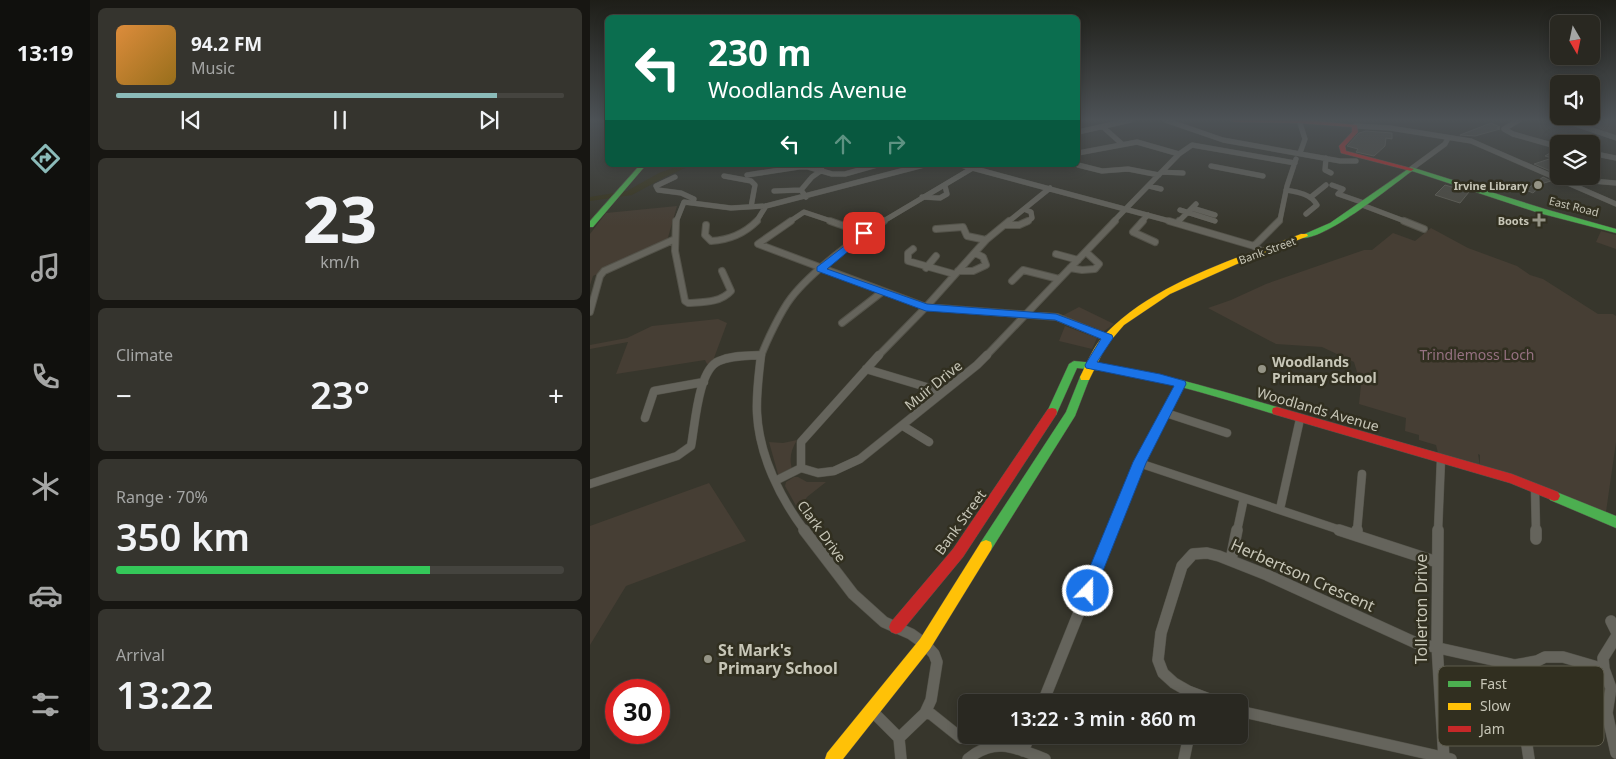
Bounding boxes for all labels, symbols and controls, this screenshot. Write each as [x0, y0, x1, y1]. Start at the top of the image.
north arrow [1550, 15, 1600, 65]
map controls [1550, 15, 1600, 185]
text: 230 m [708, 29, 811, 76]
text: 94.2 FM [191, 31, 262, 57]
icon: left [625, 35, 690, 100]
text: 13:19 [17, 37, 73, 67]
text: Music [191, 57, 235, 79]
text: Woodlands Avenue [708, 74, 907, 104]
button: sound [1550, 75, 1600, 125]
icon: previous [177, 106, 205, 134]
icon: pause [326, 106, 354, 134]
icon: next [475, 106, 503, 134]
icon: left [776, 130, 804, 158]
icon: ahead [829, 130, 857, 158]
icon: right [882, 130, 910, 158]
button: layers [1550, 135, 1600, 185]
icon: directions [28, 141, 63, 176]
text: 23 [303, 174, 377, 262]
place label: Irvine Library [1454, 178, 1529, 193]
marker: Irvine Library [1532, 179, 1544, 191]
street label: East Road [1548, 193, 1600, 219]
pin [843, 212, 885, 254]
place label: Boots [1498, 213, 1529, 228]
marker: Boots [1533, 214, 1545, 226]
icon: arrive [850, 219, 878, 247]
street label: Bank Street [1236, 233, 1298, 267]
icon: music [28, 250, 63, 285]
text: km/h [320, 251, 360, 273]
text: Climate [116, 344, 173, 366]
park label: Trindlemoss Loch [1419, 345, 1535, 364]
place label: Woodlands Primary School [1272, 352, 1377, 387]
street label: Muir Drive [900, 356, 966, 414]
icon: phone [28, 359, 63, 394]
marker: Woodlands Primary School [1256, 363, 1268, 375]
text: 23° [310, 368, 370, 420]
text: − [116, 376, 132, 414]
text: + [548, 376, 564, 414]
street label: Woodlands Avenue [1255, 382, 1382, 436]
icon: climate [28, 469, 63, 504]
text: Range · 70% [116, 486, 208, 508]
street label: Bank Street [930, 486, 990, 558]
street label: Clark Drive [793, 496, 851, 566]
text: 350 km [116, 510, 250, 562]
street label: Herbertson Crescent [1227, 533, 1379, 617]
street label: Tollerton Drive [1410, 554, 1432, 664]
position arrow [1061, 564, 1113, 616]
icon: car [28, 578, 63, 613]
place label: St Mark's Primary School [718, 639, 838, 679]
text: Arrival [116, 644, 165, 666]
marker: St Mark's Primary School [702, 653, 714, 665]
legend [1438, 666, 1604, 746]
text: 13:22 [116, 668, 213, 720]
text: Fast [1480, 674, 1507, 693]
speed limit sign: 30 [605, 679, 670, 744]
icon: filters [28, 687, 63, 722]
text: Slow [1480, 696, 1511, 715]
text: 13:22 · 3 min · 860 m [1010, 706, 1196, 732]
text: Jam [1478, 719, 1505, 738]

